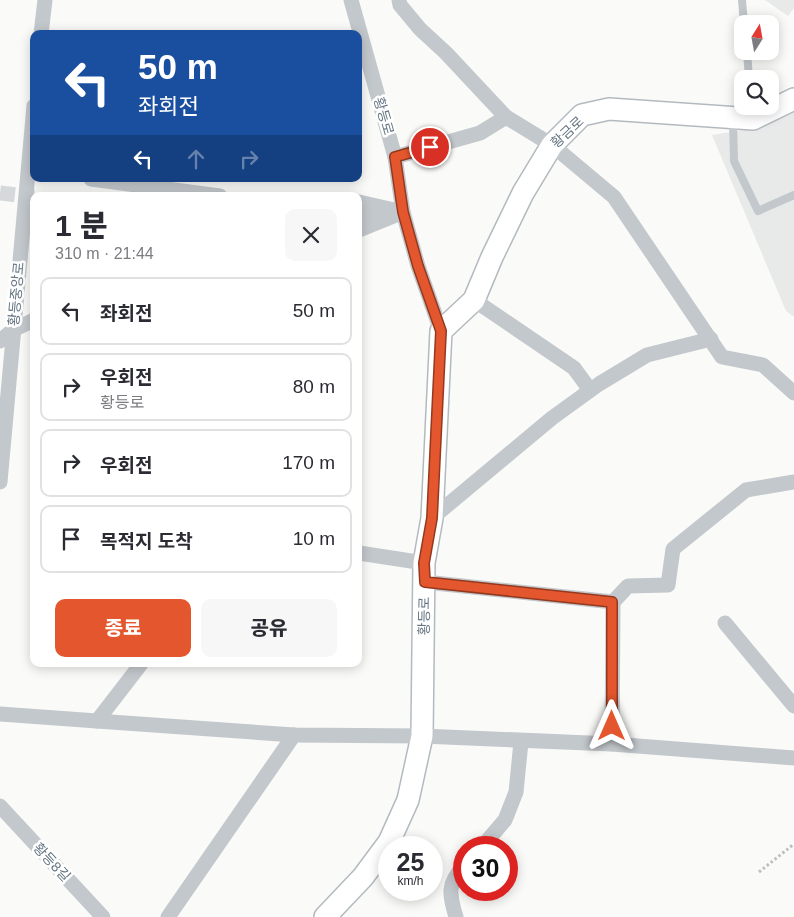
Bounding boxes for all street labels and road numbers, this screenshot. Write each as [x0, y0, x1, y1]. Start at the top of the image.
street label: 황등로 [371, 95, 397, 137]
street label: 황금로 [547, 113, 587, 151]
street label: 황등중앙로 [5, 261, 27, 327]
street label: 황등로 [416, 596, 432, 635]
street label: 황등8길 [30, 840, 74, 884]

